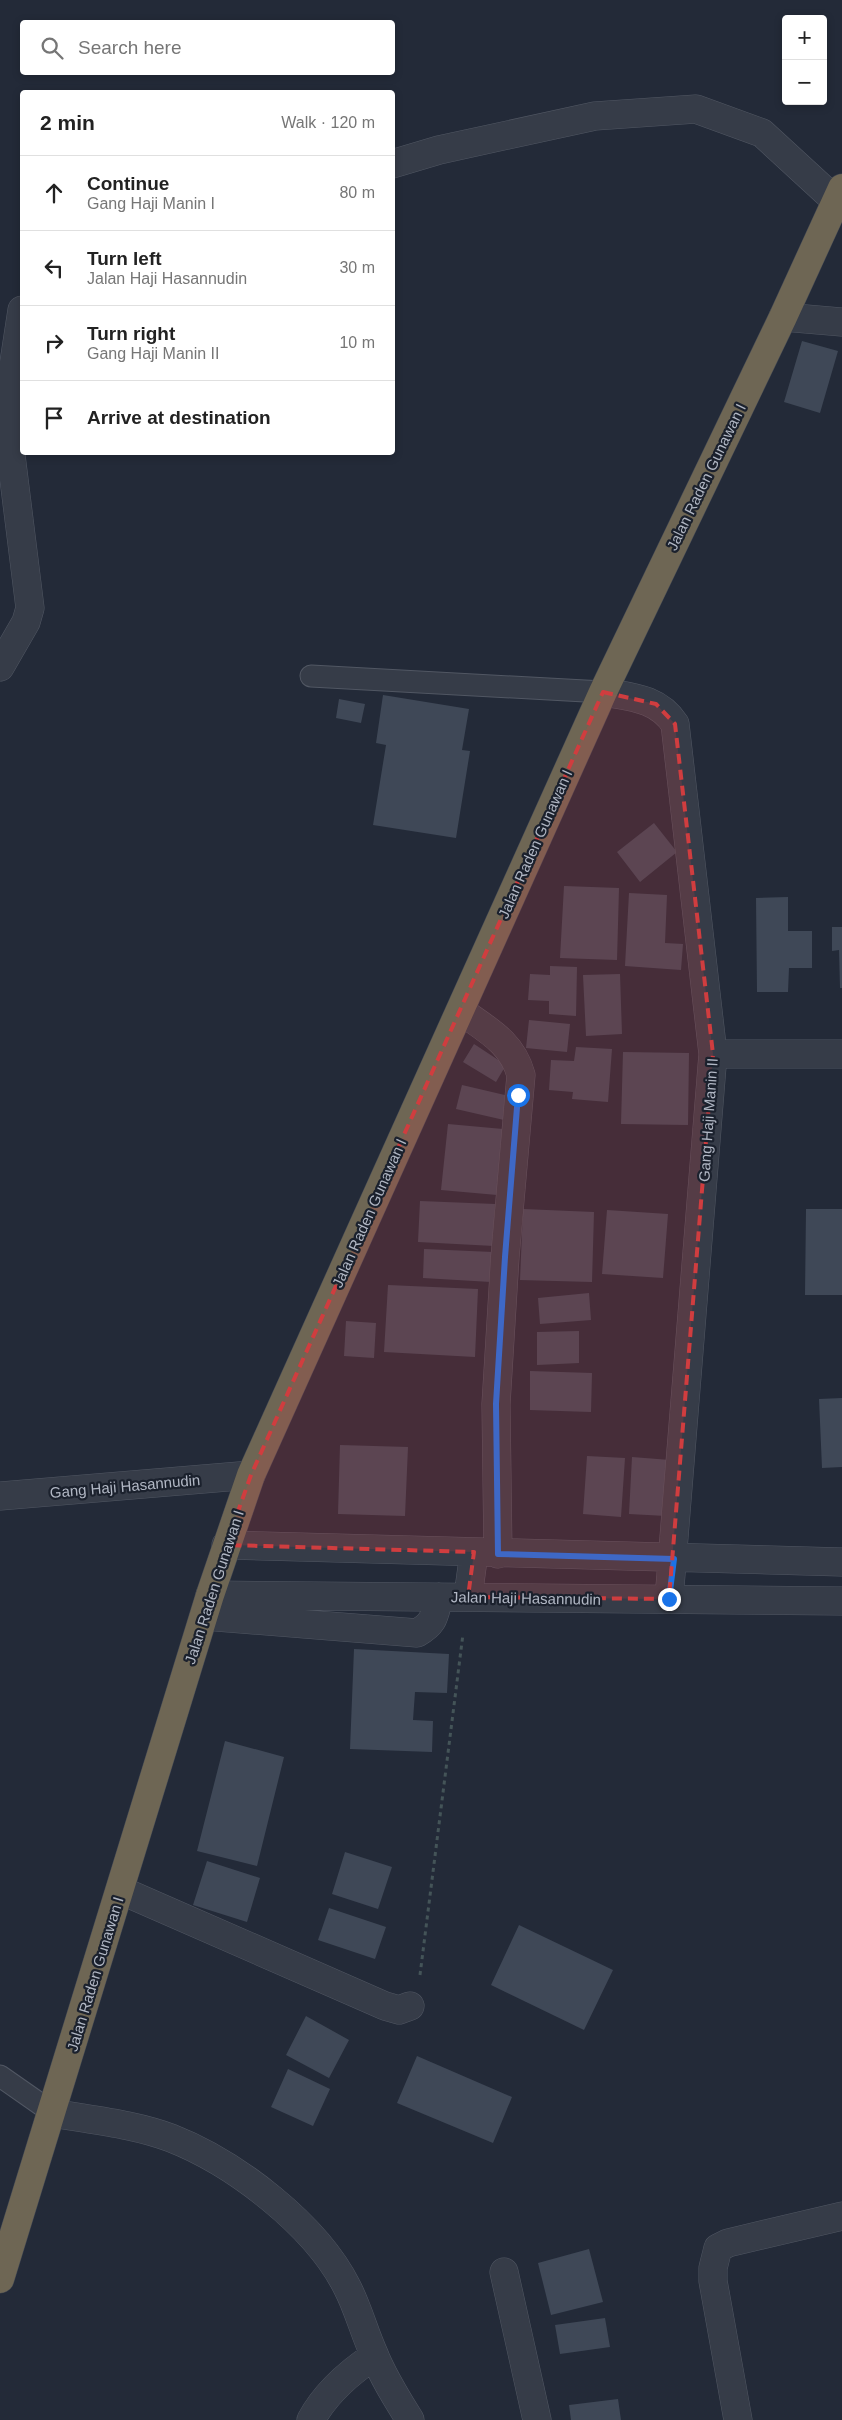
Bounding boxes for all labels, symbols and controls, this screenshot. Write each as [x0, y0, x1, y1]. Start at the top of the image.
map controls [782, 15, 827, 105]
button: + [782, 15, 827, 60]
search box [20, 20, 395, 75]
icon: search [38, 34, 66, 62]
text: Search here [78, 37, 182, 58]
button: − [782, 60, 827, 105]
text: 2 min [40, 111, 95, 134]
text: Walk · 120 m [281, 114, 375, 131]
text: Continue [87, 173, 169, 194]
icon: ahead [40, 179, 68, 207]
text: 80 m [339, 184, 375, 201]
text: Gang Haji Manin I [87, 195, 215, 212]
text: Turn left [87, 248, 162, 269]
icon: left [40, 254, 68, 282]
text: 30 m [339, 259, 375, 276]
text: Jalan Haji Hasannudin [87, 270, 247, 287]
text: Turn right [87, 323, 175, 344]
icon: right [40, 329, 68, 357]
text: 10 m [339, 334, 375, 351]
text: Gang Haji Manin II [87, 345, 220, 362]
street label: Jalan Raden Gunawan I [663, 401, 749, 553]
icon: arrive [40, 404, 68, 432]
text: Arrive at destination [87, 407, 271, 428]
street label: Jalan Raden Gunawan I [495, 767, 575, 921]
street label: Gang Haji Manin II [695, 1057, 721, 1183]
route start [507, 1084, 530, 1107]
street label: Jalan Raden Gunawan I [329, 1136, 409, 1290]
street label: Gang Haji Hasannudin [49, 1471, 201, 1501]
street label: Jalan Raden Gunawan I [181, 1508, 247, 1666]
street label: Jalan Haji Hasannudin [451, 1588, 601, 1608]
route end [658, 1588, 681, 1611]
street label: Jalan Raden Gunawan I [63, 1895, 127, 2053]

